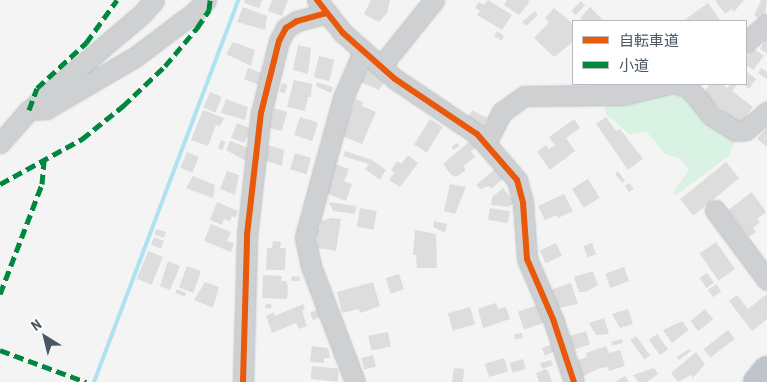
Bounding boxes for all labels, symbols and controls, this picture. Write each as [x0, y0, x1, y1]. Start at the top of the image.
legend [572, 20, 747, 85]
text: 自転車道 [619, 32, 679, 50]
text: 小道 [619, 57, 649, 75]
north arrow [20, 312, 70, 362]
text: N [28, 316, 44, 334]

